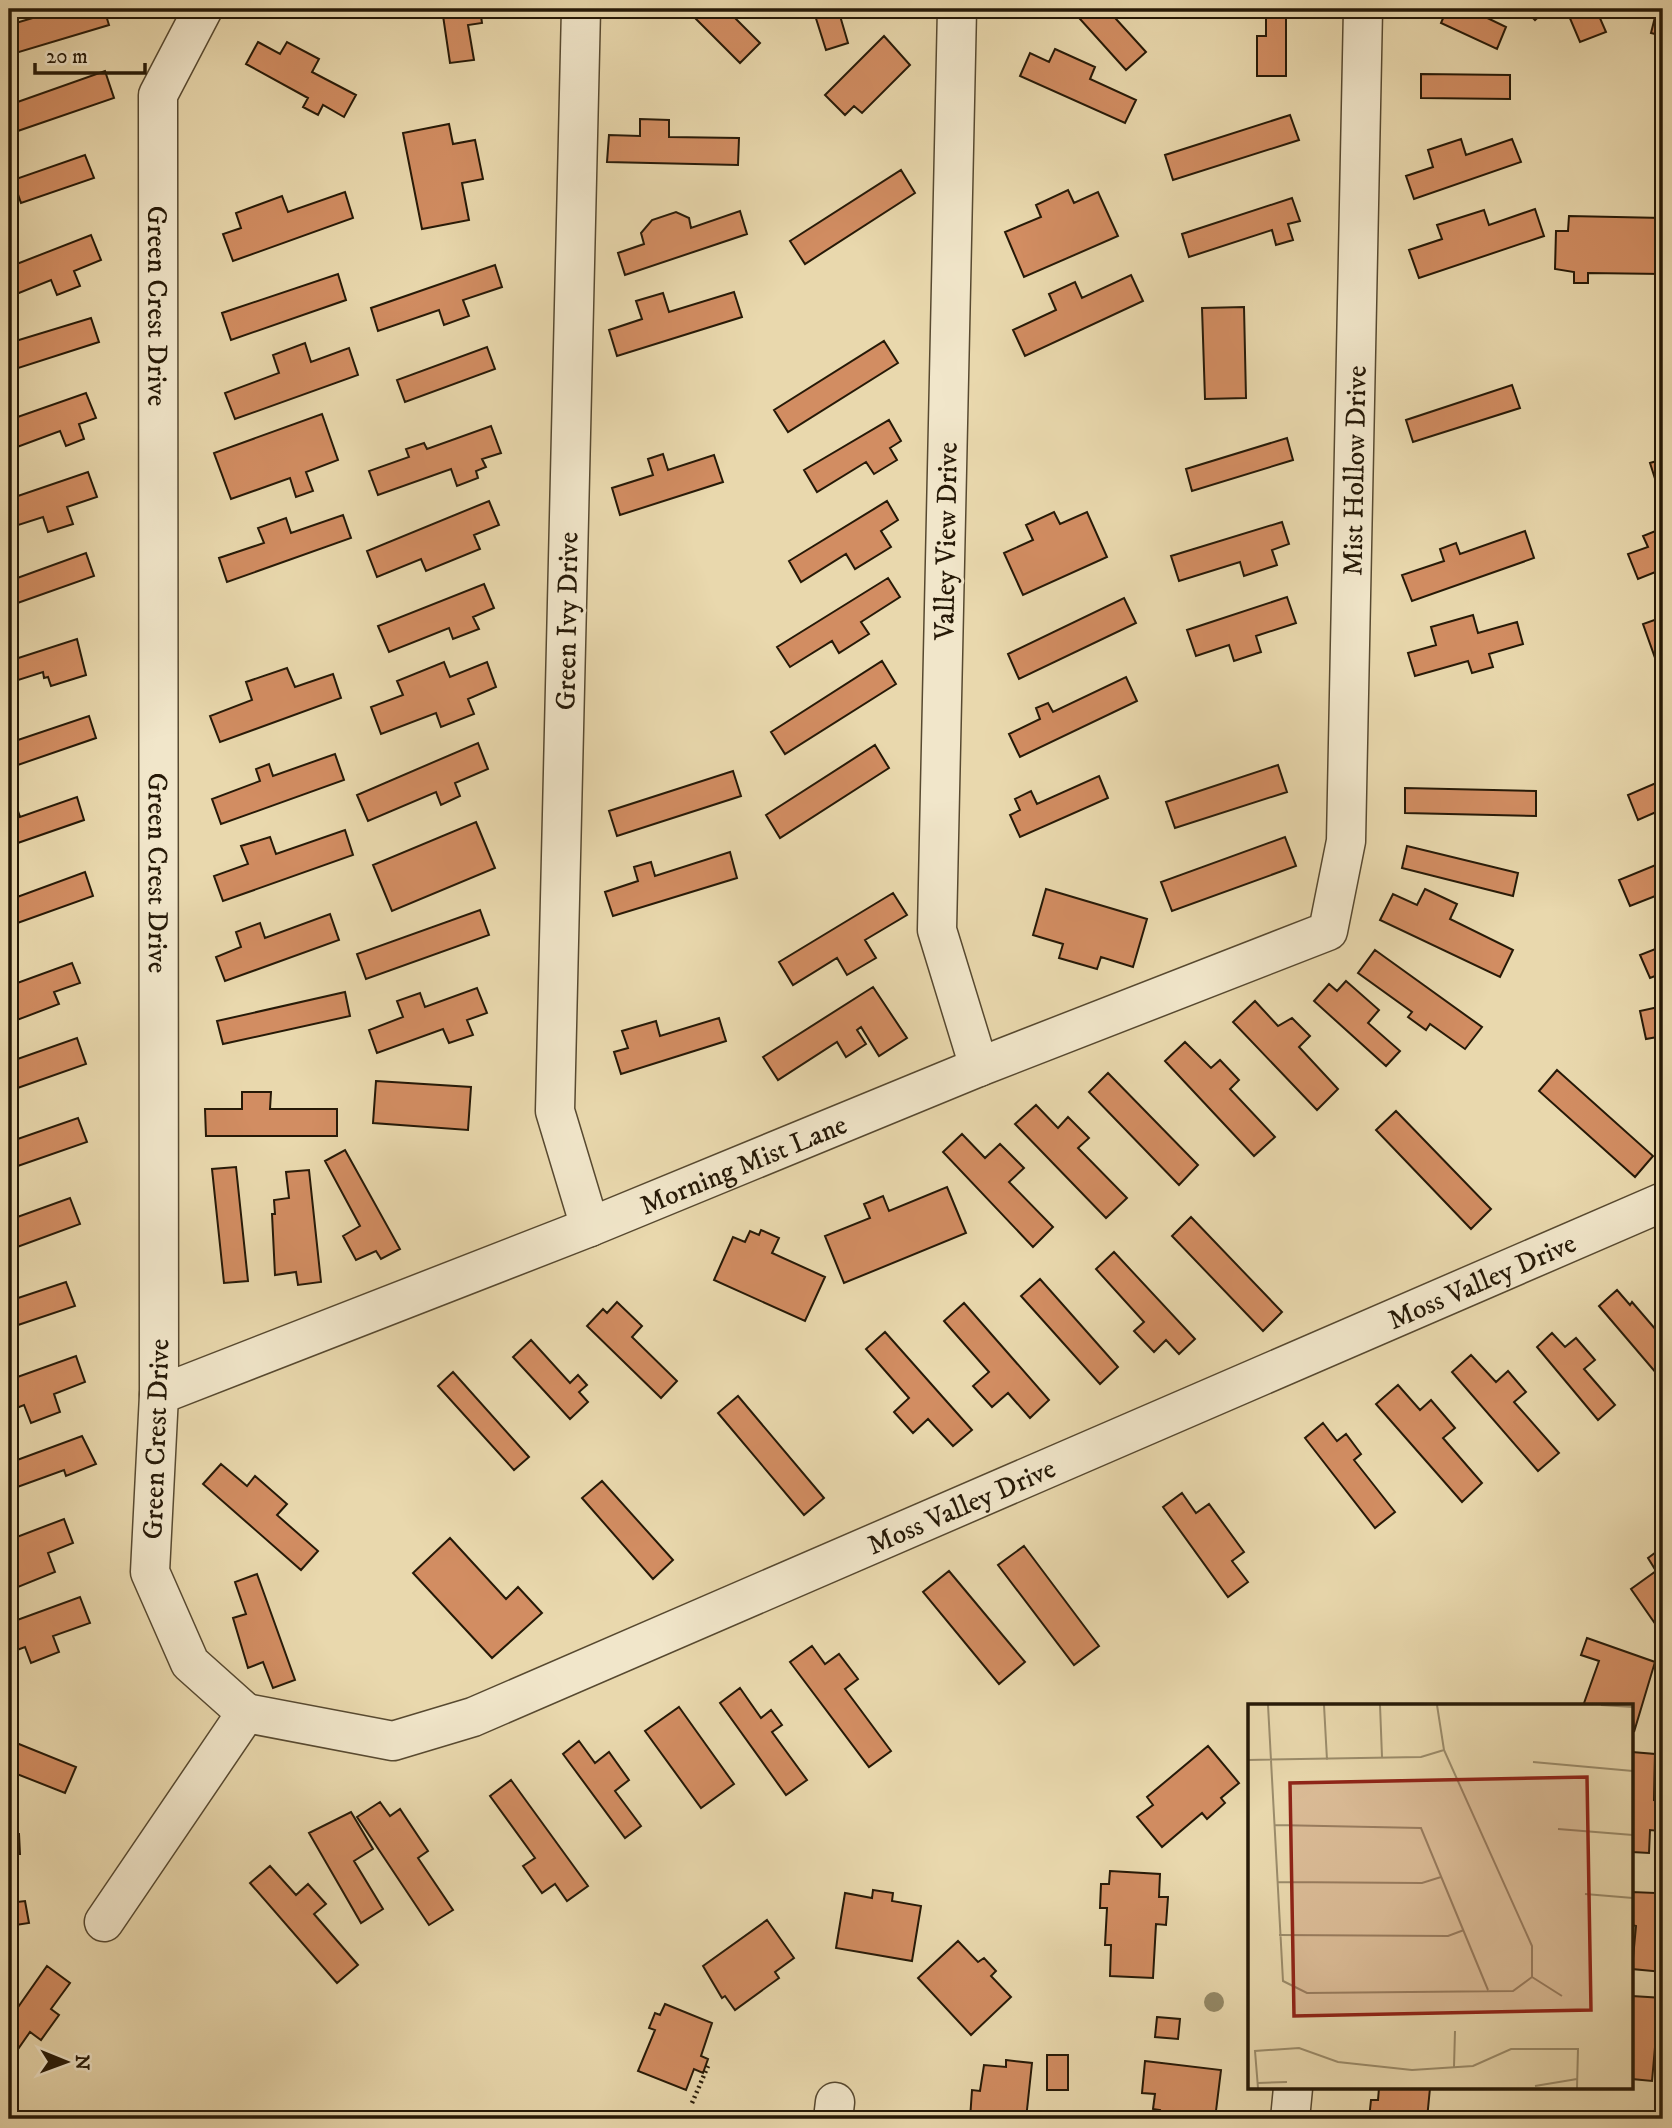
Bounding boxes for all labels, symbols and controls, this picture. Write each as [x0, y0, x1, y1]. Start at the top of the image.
scale bar [35, 32, 145, 76]
text: 20 m [46, 44, 88, 70]
street label: Green Crest Drive [139, 205, 174, 406]
street label: Mist Hollow Drive [1335, 365, 1375, 576]
street label: Valley View Drive [927, 442, 966, 641]
street label: Green Ivy Drive [548, 531, 587, 711]
street label: Green Crest Drive [140, 772, 175, 973]
street label: Morning Mist Lane [635, 1107, 852, 1224]
street label: Moss Valley Drive [1383, 1226, 1581, 1338]
street label: Green Crest Drive [136, 1338, 177, 1540]
street label: Moss Valley Drive [862, 1451, 1061, 1563]
inset map [1248, 1704, 1634, 2090]
north arrow [32, 2026, 102, 2096]
text: N [70, 2054, 93, 2071]

